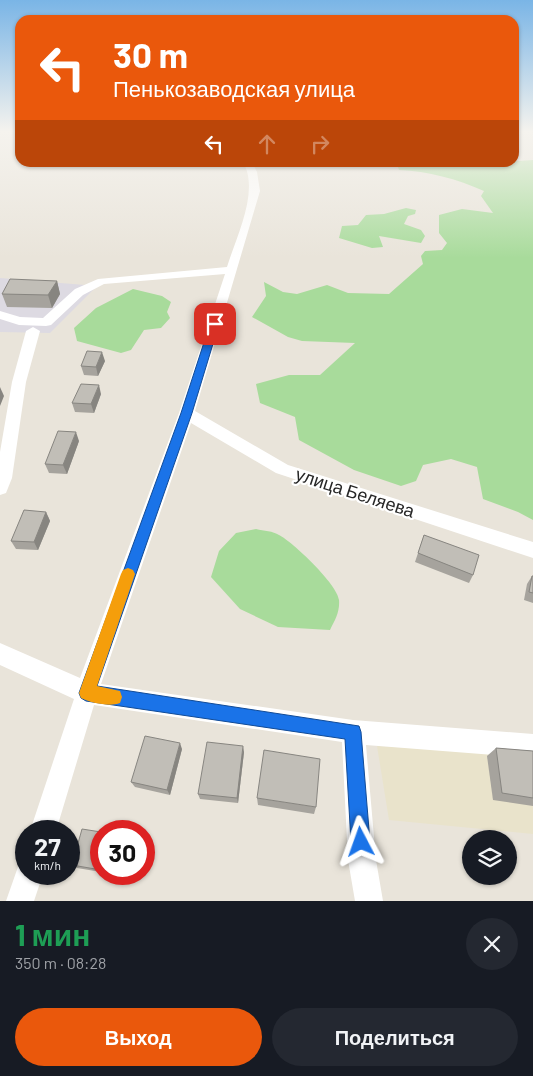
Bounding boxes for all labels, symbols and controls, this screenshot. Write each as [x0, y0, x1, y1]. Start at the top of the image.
text: 30 m [113, 33, 188, 75]
icon: left [30, 35, 95, 100]
text: Пенькозаводская улица [113, 75, 355, 101]
icon: left [200, 130, 228, 158]
icon: ahead [253, 130, 281, 158]
icon: right [306, 130, 334, 158]
pin [194, 303, 236, 345]
icon: arrive [201, 310, 229, 338]
street label: улица Беляева [293, 462, 419, 522]
position arrow [334, 815, 386, 867]
speed limit sign: 30 [90, 820, 155, 885]
map controls [462, 830, 517, 885]
button: layers [462, 830, 517, 885]
text: 27 [34, 831, 61, 861]
text: km/h [34, 858, 61, 872]
text: 1 мин [15, 916, 90, 952]
button: close [466, 918, 518, 970]
text: 350 m · 08:28 [15, 953, 106, 972]
button: Выход [15, 1008, 262, 1066]
button: Поделиться [272, 1008, 518, 1066]

